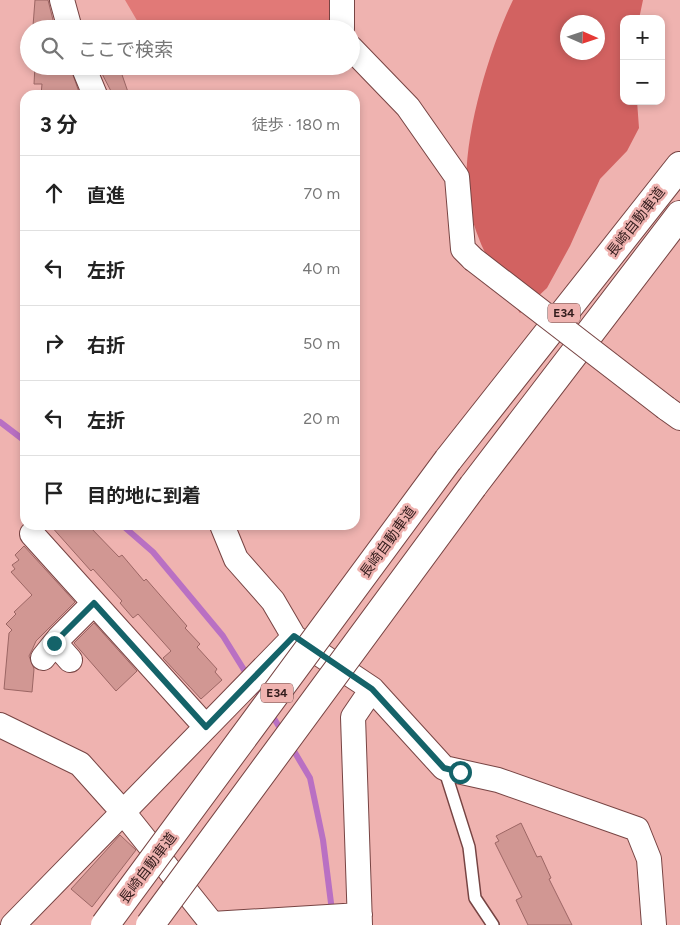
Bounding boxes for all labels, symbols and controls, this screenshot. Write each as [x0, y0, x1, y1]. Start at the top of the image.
north arrow [560, 15, 605, 60]
map controls [620, 15, 665, 105]
button: + [620, 15, 665, 60]
search box [20, 20, 360, 75]
icon: search [38, 34, 66, 62]
text: ここで検索 [78, 38, 173, 61]
button: − [620, 60, 665, 105]
text: 3 分 [40, 112, 78, 137]
text: 徒歩 · 180 m [252, 115, 340, 134]
icon: ahead [40, 179, 68, 207]
text: 直進 [87, 184, 125, 207]
text: 70 m [304, 184, 340, 203]
street label: 長崎自動車道 [603, 184, 669, 260]
icon: left [40, 254, 68, 282]
text: 左折 [87, 259, 125, 282]
text: 40 m [302, 259, 340, 278]
road number: E34 [548, 304, 580, 322]
icon: right [40, 329, 68, 357]
text: 右折 [87, 334, 125, 357]
text: 50 m [303, 334, 340, 353]
icon: left [40, 404, 68, 432]
text: 左折 [87, 409, 125, 432]
text: 20 m [303, 409, 340, 428]
icon: arrive [40, 479, 68, 507]
text: 目的地に到着 [87, 484, 201, 507]
street label: 長崎自動車道 [356, 503, 420, 581]
route end [43, 632, 66, 655]
road number: E34 [261, 684, 293, 702]
route start [449, 761, 472, 784]
street label: 長崎自動車道 [116, 829, 180, 907]

